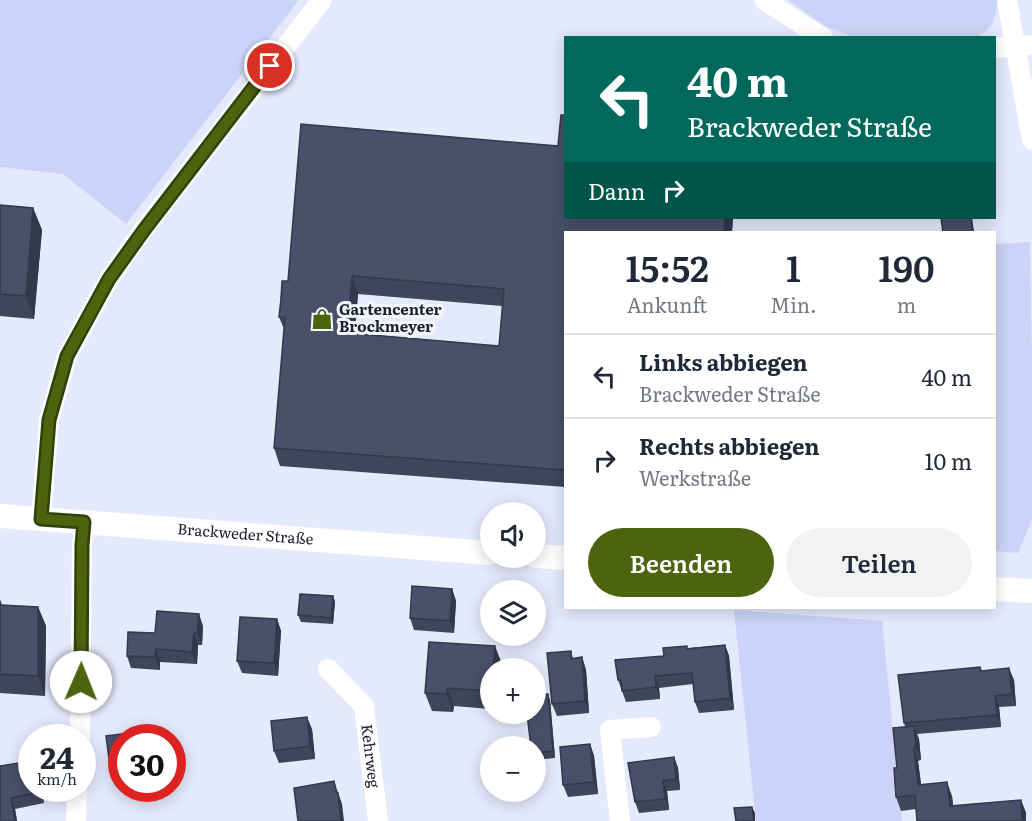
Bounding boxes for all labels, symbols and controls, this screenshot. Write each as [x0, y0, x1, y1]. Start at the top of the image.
pin [244, 40, 295, 91]
text: 40 m [687, 48, 788, 110]
icon: arrive [253, 49, 286, 82]
icon: left [588, 60, 666, 138]
text: Brackweder Straße [687, 105, 932, 145]
text: Dann [588, 174, 645, 207]
icon: right [657, 174, 690, 207]
text: 15:52 [625, 240, 709, 293]
text: 1 [786, 240, 801, 293]
text: 190 [878, 240, 935, 293]
text: Ankunft [627, 289, 707, 319]
text: Min. [770, 289, 817, 319]
text: m [897, 289, 916, 319]
place label: Gartencenter Brockmeyer [339, 297, 442, 337]
shop icon: Gartencenter Brockmeyer [310, 307, 334, 331]
text: Links abbiegen [639, 345, 808, 378]
icon: left [588, 360, 621, 393]
text: 40 m [921, 360, 972, 393]
text: Brackweder Straße [639, 378, 821, 408]
text: Rechts abbiegen [639, 429, 819, 462]
icon: right [588, 444, 621, 477]
text: 10 m [925, 444, 972, 477]
text: Werkstraße [639, 462, 751, 492]
map controls [480, 502, 546, 802]
button: sound [480, 502, 546, 568]
street label: Brackweder Straße [177, 516, 314, 550]
button: Beenden [588, 528, 774, 597]
button: Teilen [786, 528, 972, 597]
button: layers [480, 580, 546, 646]
position arrow [49, 650, 113, 714]
button: + [480, 658, 546, 724]
street label: Kehrweg [356, 723, 387, 790]
speed limit sign: 30 [108, 724, 186, 802]
text: 24 [40, 734, 74, 778]
button: − [480, 736, 546, 802]
text: km/h [37, 767, 77, 790]

